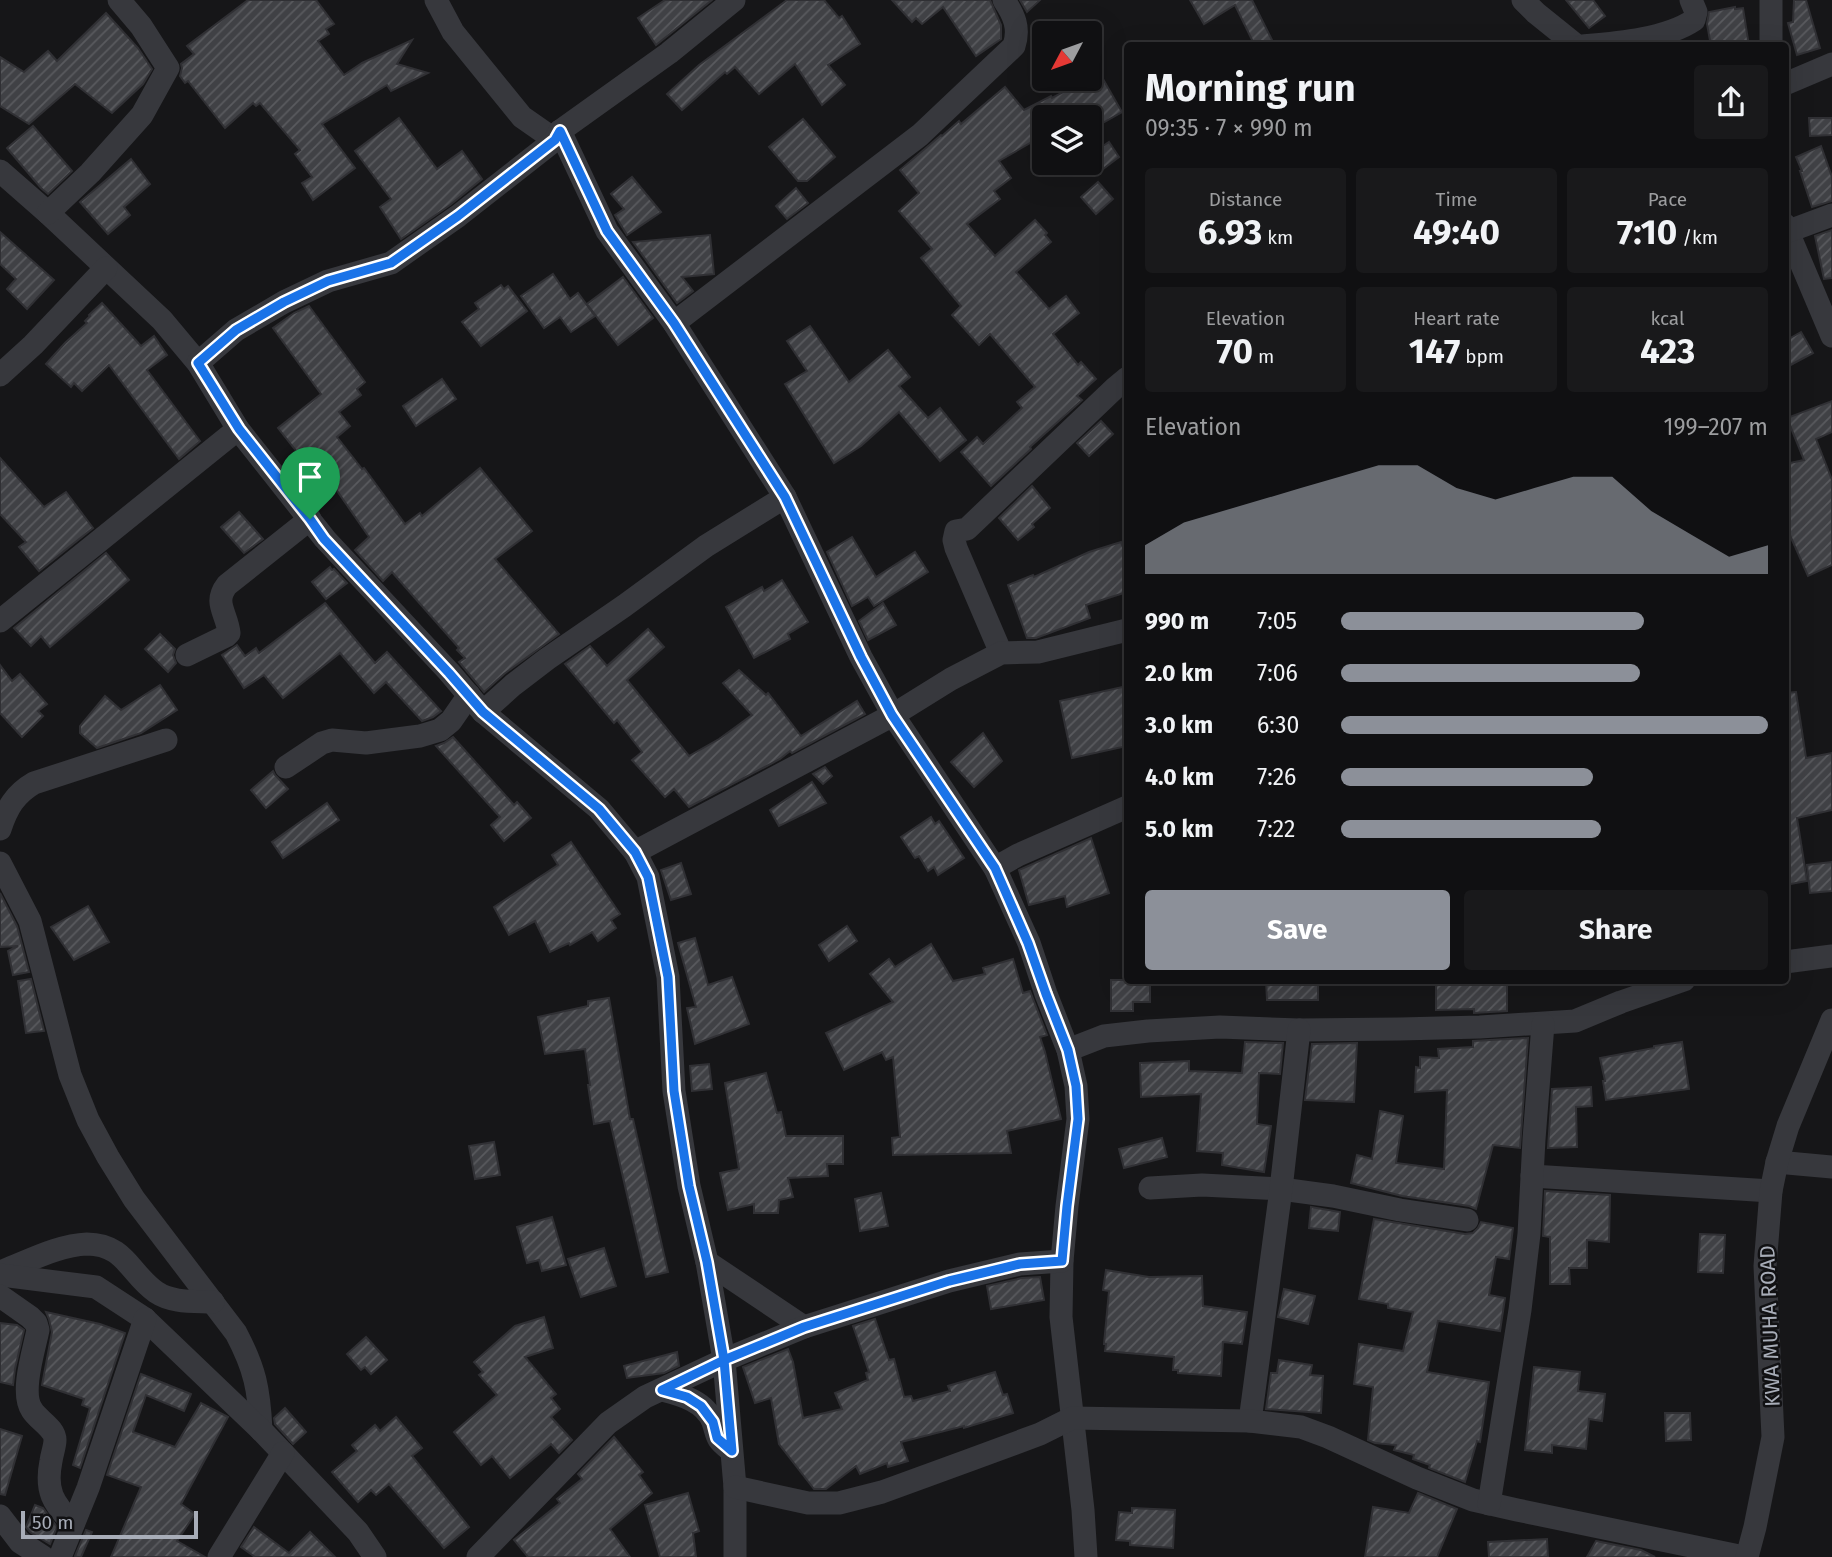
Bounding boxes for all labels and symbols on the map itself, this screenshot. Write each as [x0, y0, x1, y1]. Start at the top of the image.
north arrow [1032, 21, 1102, 91]
pin [280, 447, 340, 519]
street label: KWA MUHA ROAD [1754, 1245, 1786, 1407]
scale bar [21, 1508, 198, 1540]

